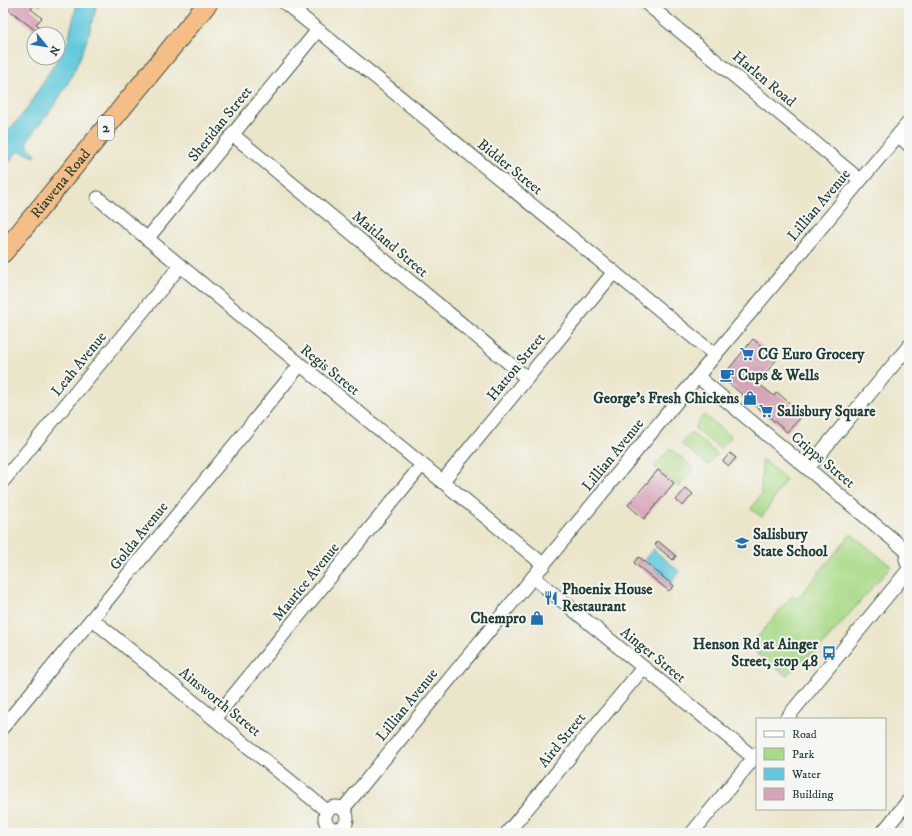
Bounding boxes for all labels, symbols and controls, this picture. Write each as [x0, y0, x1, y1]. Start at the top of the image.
north arrow [26, 26, 66, 66]
text: N [45, 43, 62, 58]
street label: Harlen Road [728, 47, 800, 111]
street label: Sheridan Street [184, 82, 256, 166]
road number: 2 [98, 116, 114, 140]
street label: Bidder Street [473, 135, 547, 199]
street label: Riawena Road [26, 144, 95, 222]
street label: Lillian Avenue [783, 165, 855, 245]
street label: Maitland Street [348, 207, 432, 281]
street label: Leah Avenue [47, 328, 111, 400]
street label: Hatton Street [483, 329, 549, 405]
street label: Regis Street [296, 340, 364, 400]
place label: CG Euro Grocery [758, 345, 865, 364]
supermarket icon: CG Euro Grocery [739, 346, 755, 362]
place label: Cups & Wells [738, 366, 819, 385]
cafe icon: Cups & Wells [719, 367, 735, 383]
place label: George's Fresh Chickens [593, 389, 739, 408]
shop icon: George's Fresh Chickens [742, 390, 758, 406]
place label: Salisbury Square [777, 402, 876, 422]
supermarket icon: Salisbury Square [758, 403, 774, 419]
street label: Lillian Avenue [578, 415, 648, 495]
street label: Cripps Street [787, 428, 859, 493]
street label: Golda Avenue [106, 498, 172, 574]
place label: Salisbury State School [753, 525, 828, 561]
school or university icon: Salisbury State School [734, 535, 750, 551]
street label: Maurice Avenue [268, 539, 344, 625]
place label: Phoenix House Restaurant [562, 580, 653, 616]
restaurant icon: Phoenix House Restaurant [543, 590, 559, 606]
place label: Chempro [470, 609, 527, 628]
shop icon: Chempro [529, 610, 545, 626]
street label: Ainger Street [616, 623, 690, 687]
place label: Henson Rd at Ainger Street, stop 48 [693, 635, 818, 671]
bus stop icon: Henson Rd at Ainger Street, stop 48 [821, 645, 837, 661]
street label: Ainsworth Street [175, 663, 265, 741]
street label: Lillian Avenue [372, 665, 442, 745]
street label: Aird Street [534, 709, 590, 771]
legend [756, 718, 886, 810]
text: Road [792, 727, 817, 742]
text: Park [792, 747, 814, 762]
text: Water [791, 767, 821, 782]
text: Building [792, 787, 833, 802]

